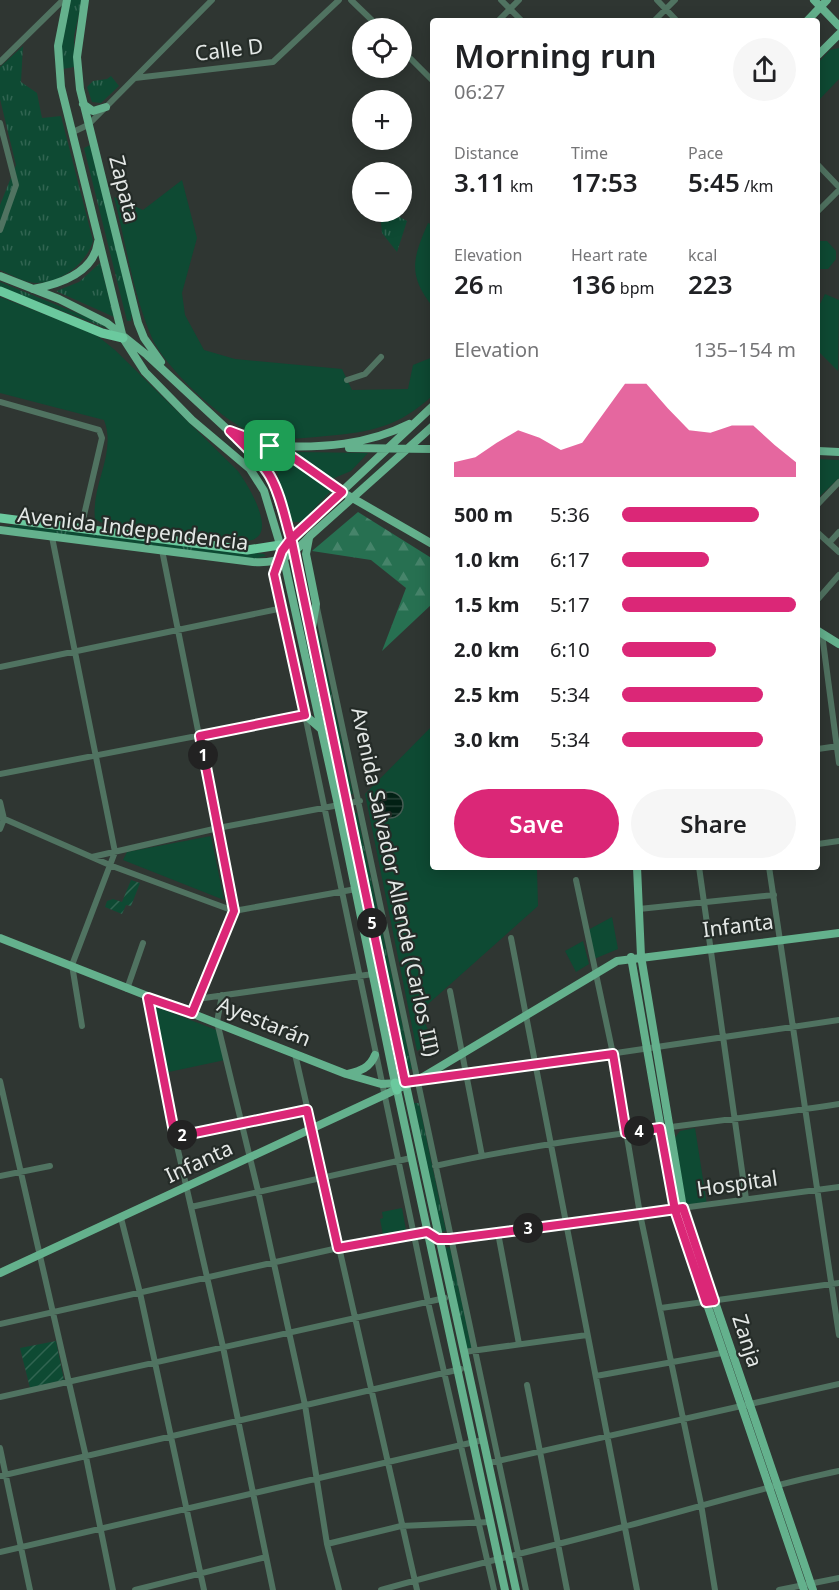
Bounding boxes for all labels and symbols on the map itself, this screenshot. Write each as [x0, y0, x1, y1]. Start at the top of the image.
street label: Calle D [193, 31, 265, 67]
street label: Zapata [103, 152, 147, 225]
pin [244, 420, 295, 471]
street label: Avenida Independencia [16, 500, 250, 556]
street label: Avenida Salvador Allende (Carlos III) [345, 705, 447, 1059]
pin: 1 [188, 740, 218, 770]
street label: Infanta [701, 907, 775, 943]
pin: 5 [357, 908, 387, 938]
street label: Ayestarán [214, 990, 315, 1052]
pin: 4 [624, 1116, 654, 1146]
pin: 2 [167, 1120, 197, 1150]
street label: Infanta [160, 1133, 237, 1189]
street label: Hospital [695, 1163, 779, 1203]
pin: 3 [513, 1213, 543, 1243]
street label: Zanja [726, 1311, 770, 1371]

